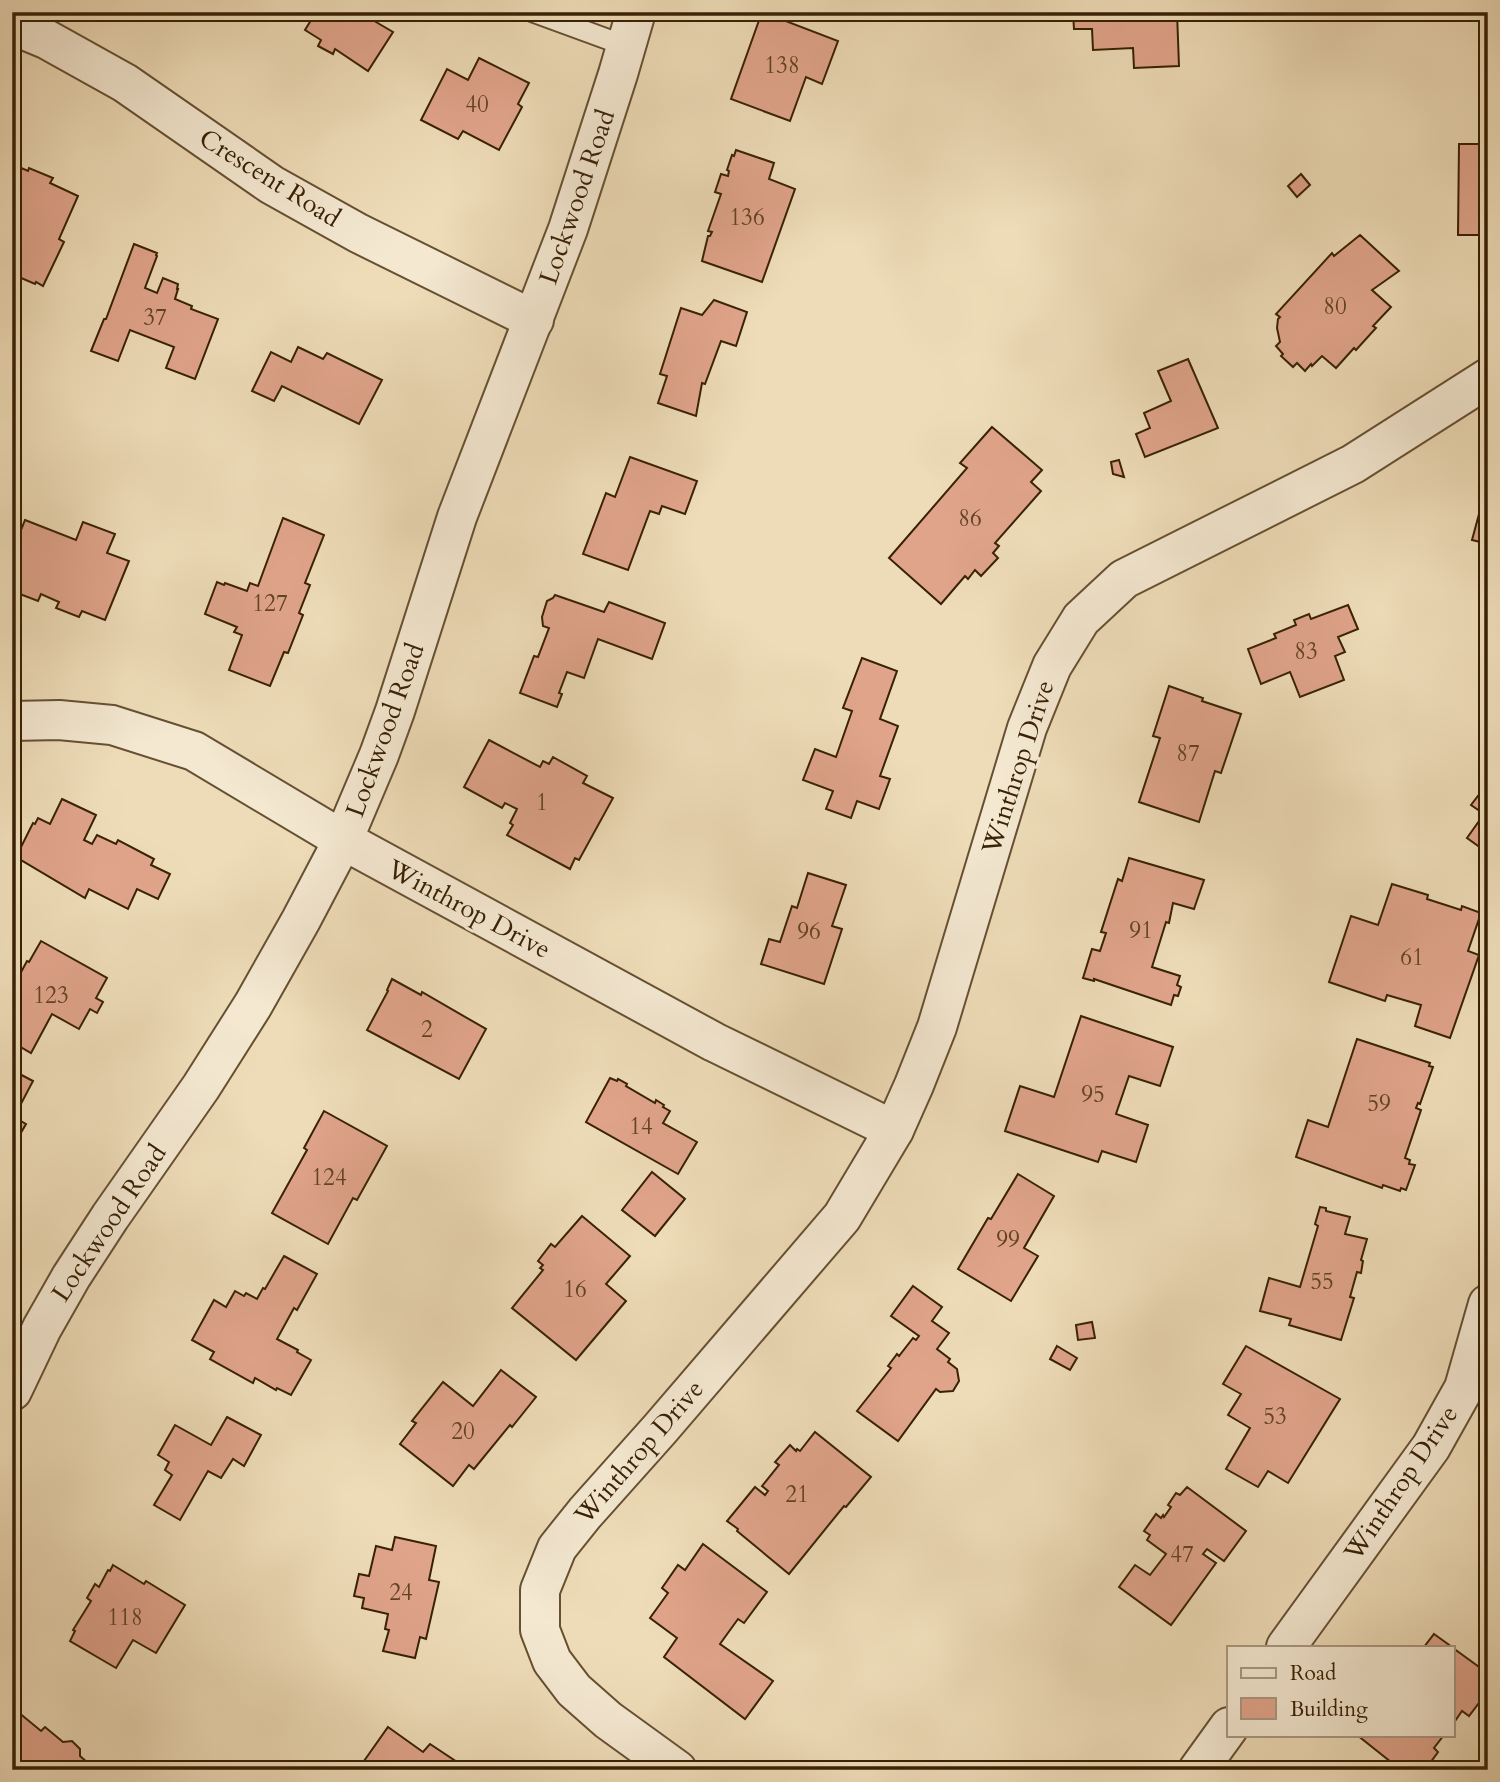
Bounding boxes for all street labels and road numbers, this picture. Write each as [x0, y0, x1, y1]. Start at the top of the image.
street label: Lockwood Road [531, 105, 623, 289]
street label: Crescent Road [193, 121, 348, 235]
street label: Lockwood Road [337, 638, 433, 822]
street label: Winthrop Drive [973, 676, 1063, 859]
street label: Winthrop Drive [380, 851, 557, 967]
street label: Lockwood Road [43, 1137, 175, 1308]
street label: Winthrop Drive [566, 1372, 711, 1532]
street label: Winthrop Drive [1335, 1398, 1466, 1568]

